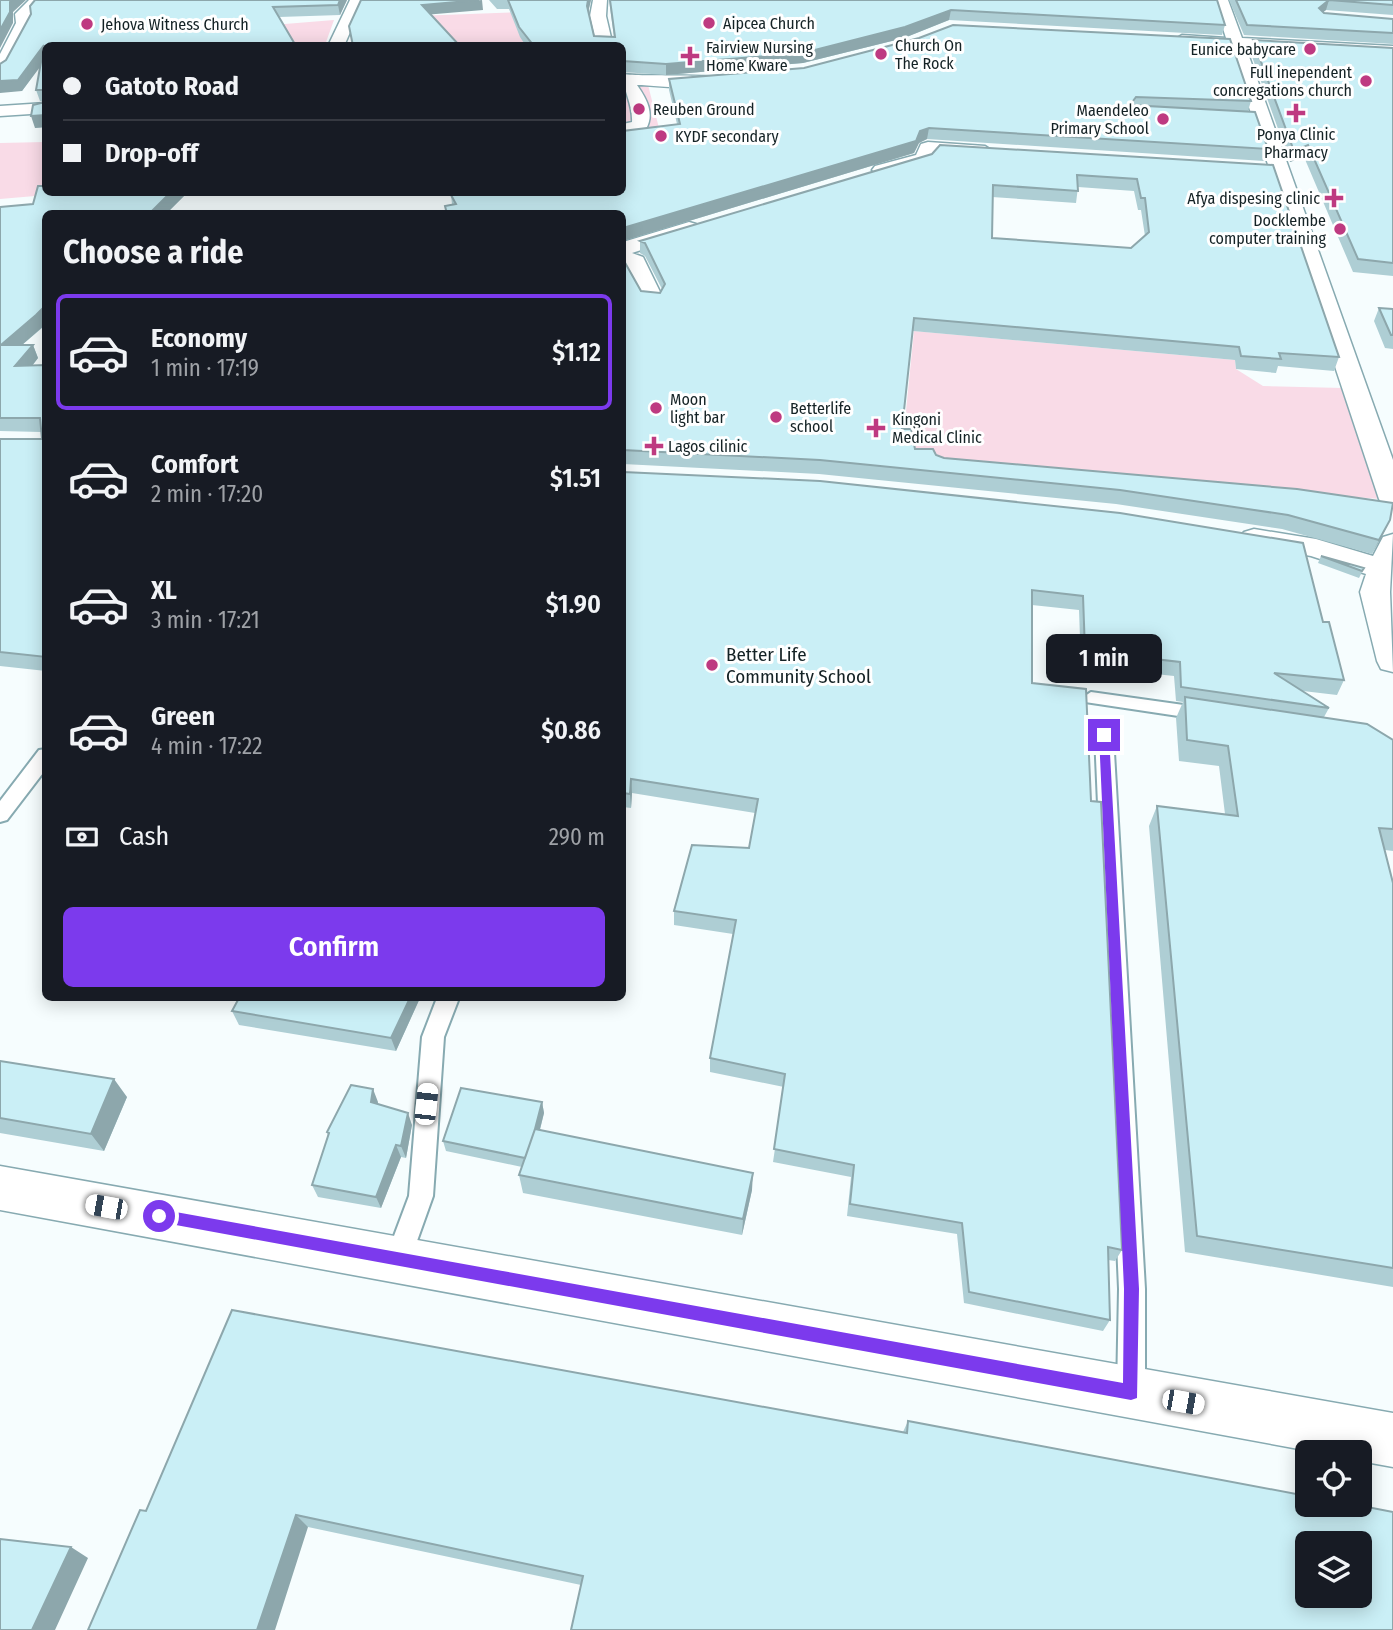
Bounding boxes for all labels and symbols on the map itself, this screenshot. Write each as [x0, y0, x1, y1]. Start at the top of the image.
place label: Aipcea Church [723, 14, 815, 33]
place label: Jehova Witness Church [101, 15, 249, 34]
marker: Aipcea Church [701, 15, 717, 31]
marker: Jehova Witness Church [79, 16, 95, 32]
place label: Church On The Rock [895, 36, 962, 73]
place label: Fairview Nursing Home Kware [706, 38, 814, 75]
place label: Eunice babycare [1190, 40, 1296, 59]
marker: Eunice babycare [1302, 41, 1318, 57]
marker: Fairview Nursing Home Kware [680, 46, 700, 66]
marker: Church On The Rock [873, 46, 889, 62]
place label: Full inependent concregations church [1213, 63, 1353, 100]
marker: Full inependent concregations church [1358, 73, 1374, 89]
place label: Reuben Ground [653, 100, 754, 119]
marker: Reuben Ground [631, 101, 647, 117]
place label: Maendeleo Primary School [1050, 101, 1149, 138]
marker: Ponya Clinic Pharmacy [1288, 105, 1304, 121]
marker: Maendeleo Primary School [1155, 111, 1171, 127]
place label: Ponya Clinic Pharmacy [1257, 125, 1335, 162]
place label: KYDF secondary [675, 127, 780, 146]
marker: KYDF secondary [653, 128, 669, 144]
place label: Afya dispesing clinic [1187, 189, 1320, 208]
marker: Afya dispesing clinic [1326, 190, 1342, 206]
place label: Docklembe computer training [1209, 211, 1326, 248]
marker: Docklembe computer training [1332, 221, 1348, 237]
place label: Moon light bar [670, 390, 725, 427]
place label: Betterlife school [790, 399, 851, 436]
marker: Moon light bar [648, 400, 664, 416]
marker: Betterlife school [768, 409, 784, 425]
place label: Kingoni Medical Clinic [892, 410, 982, 447]
marker: Kingoni Medical Clinic [866, 418, 886, 438]
place label: Lagos cilinic [668, 437, 748, 456]
marker: Lagos cilinic [646, 438, 662, 454]
callout: 1 min [1046, 634, 1162, 682]
place label: Better Life Community School [726, 643, 871, 688]
marker: Better Life Community School [704, 657, 720, 673]
route end [1088, 719, 1120, 751]
car [414, 1082, 439, 1126]
car [84, 1193, 129, 1221]
route start [143, 1200, 175, 1232]
car [1161, 1388, 1206, 1416]

